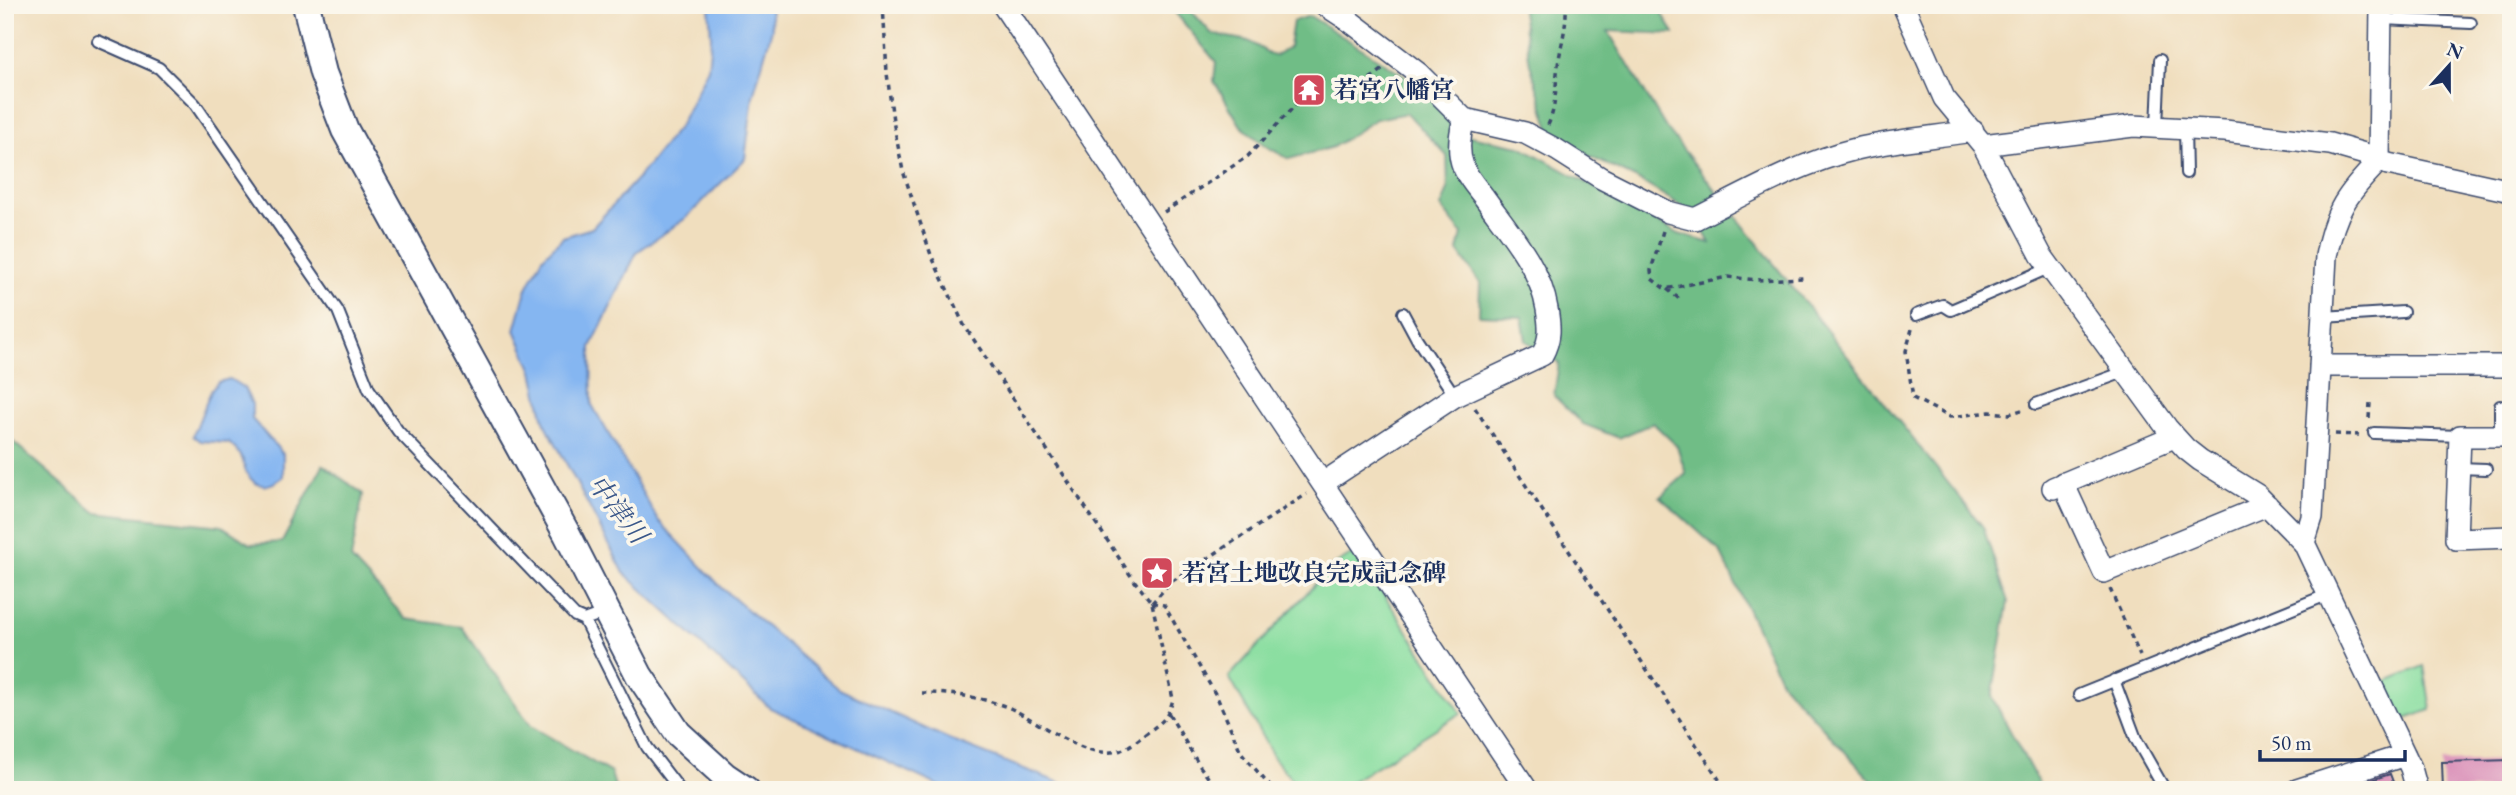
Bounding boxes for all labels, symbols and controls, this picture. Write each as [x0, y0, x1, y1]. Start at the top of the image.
north arrow [2414, 32, 2484, 102]
text: N [2443, 36, 2467, 65]
temple icon: 若宮八幡宮 [1290, 71, 1328, 109]
place label: 若宮八幡宮 [1334, 74, 1454, 105]
water label: 中津川 [581, 468, 657, 553]
place icon: 若宮土地改良完成記念碑 [1138, 554, 1176, 592]
place label: 若宮土地改良完成記念碑 [1182, 557, 1446, 588]
scale bar [2260, 718, 2406, 762]
text: 50 m [2271, 729, 2312, 756]

